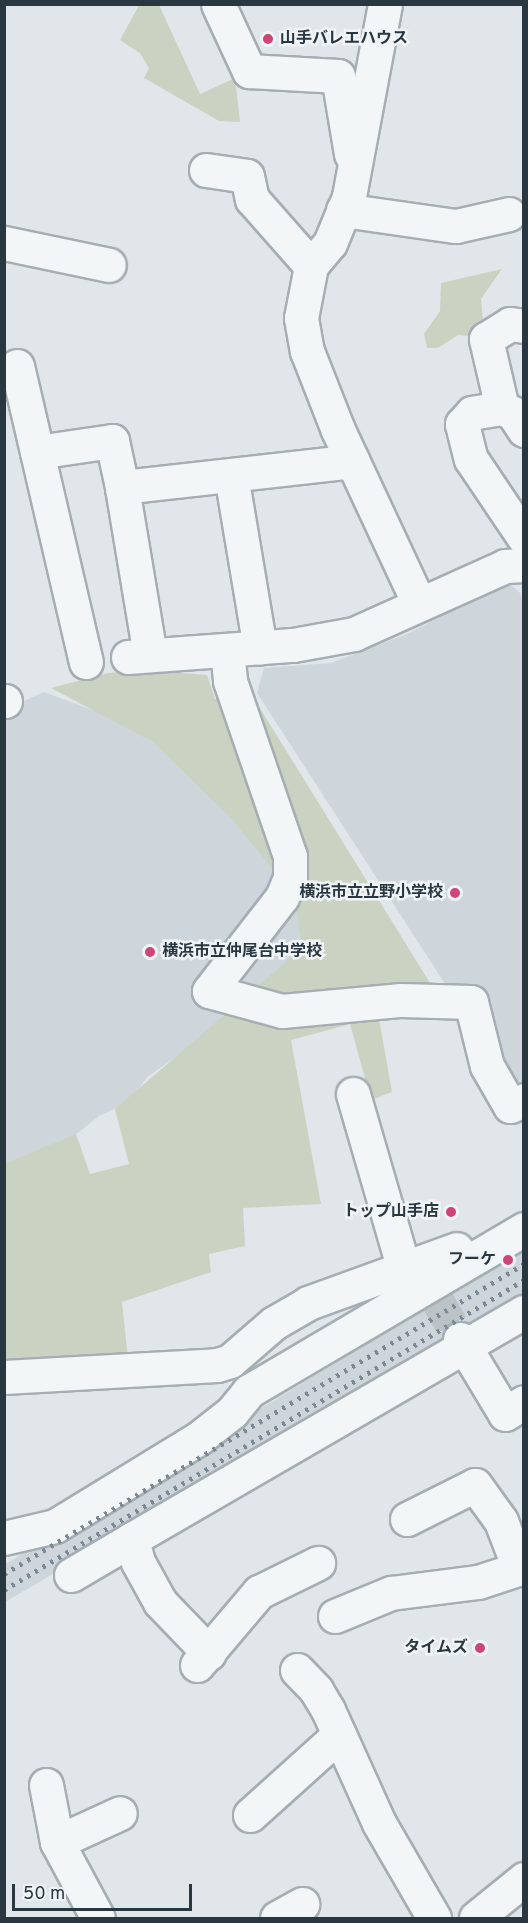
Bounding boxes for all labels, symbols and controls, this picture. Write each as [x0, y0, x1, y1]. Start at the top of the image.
place label: 山手バレエハウス [280, 29, 408, 49]
marker: 山手バレエハウス [261, 32, 275, 46]
place label: 横浜市立立野小学校 [299, 883, 443, 903]
marker: 横浜市立立野小学校 [448, 886, 462, 900]
place label: 横浜市立仲尾台中学校 [162, 942, 322, 962]
marker: 横浜市立仲尾台中学校 [143, 945, 157, 959]
place label: トップ山手店 [343, 1202, 439, 1222]
marker: トップ山手店 [444, 1205, 458, 1219]
place label: フーケ [448, 1250, 496, 1270]
marker: フーケ [501, 1253, 515, 1267]
place label: タイムズ [404, 1638, 468, 1658]
marker: タイムズ [473, 1641, 487, 1655]
scale bar [15, 1872, 195, 1910]
text: 50 m [23, 1883, 65, 1906]

